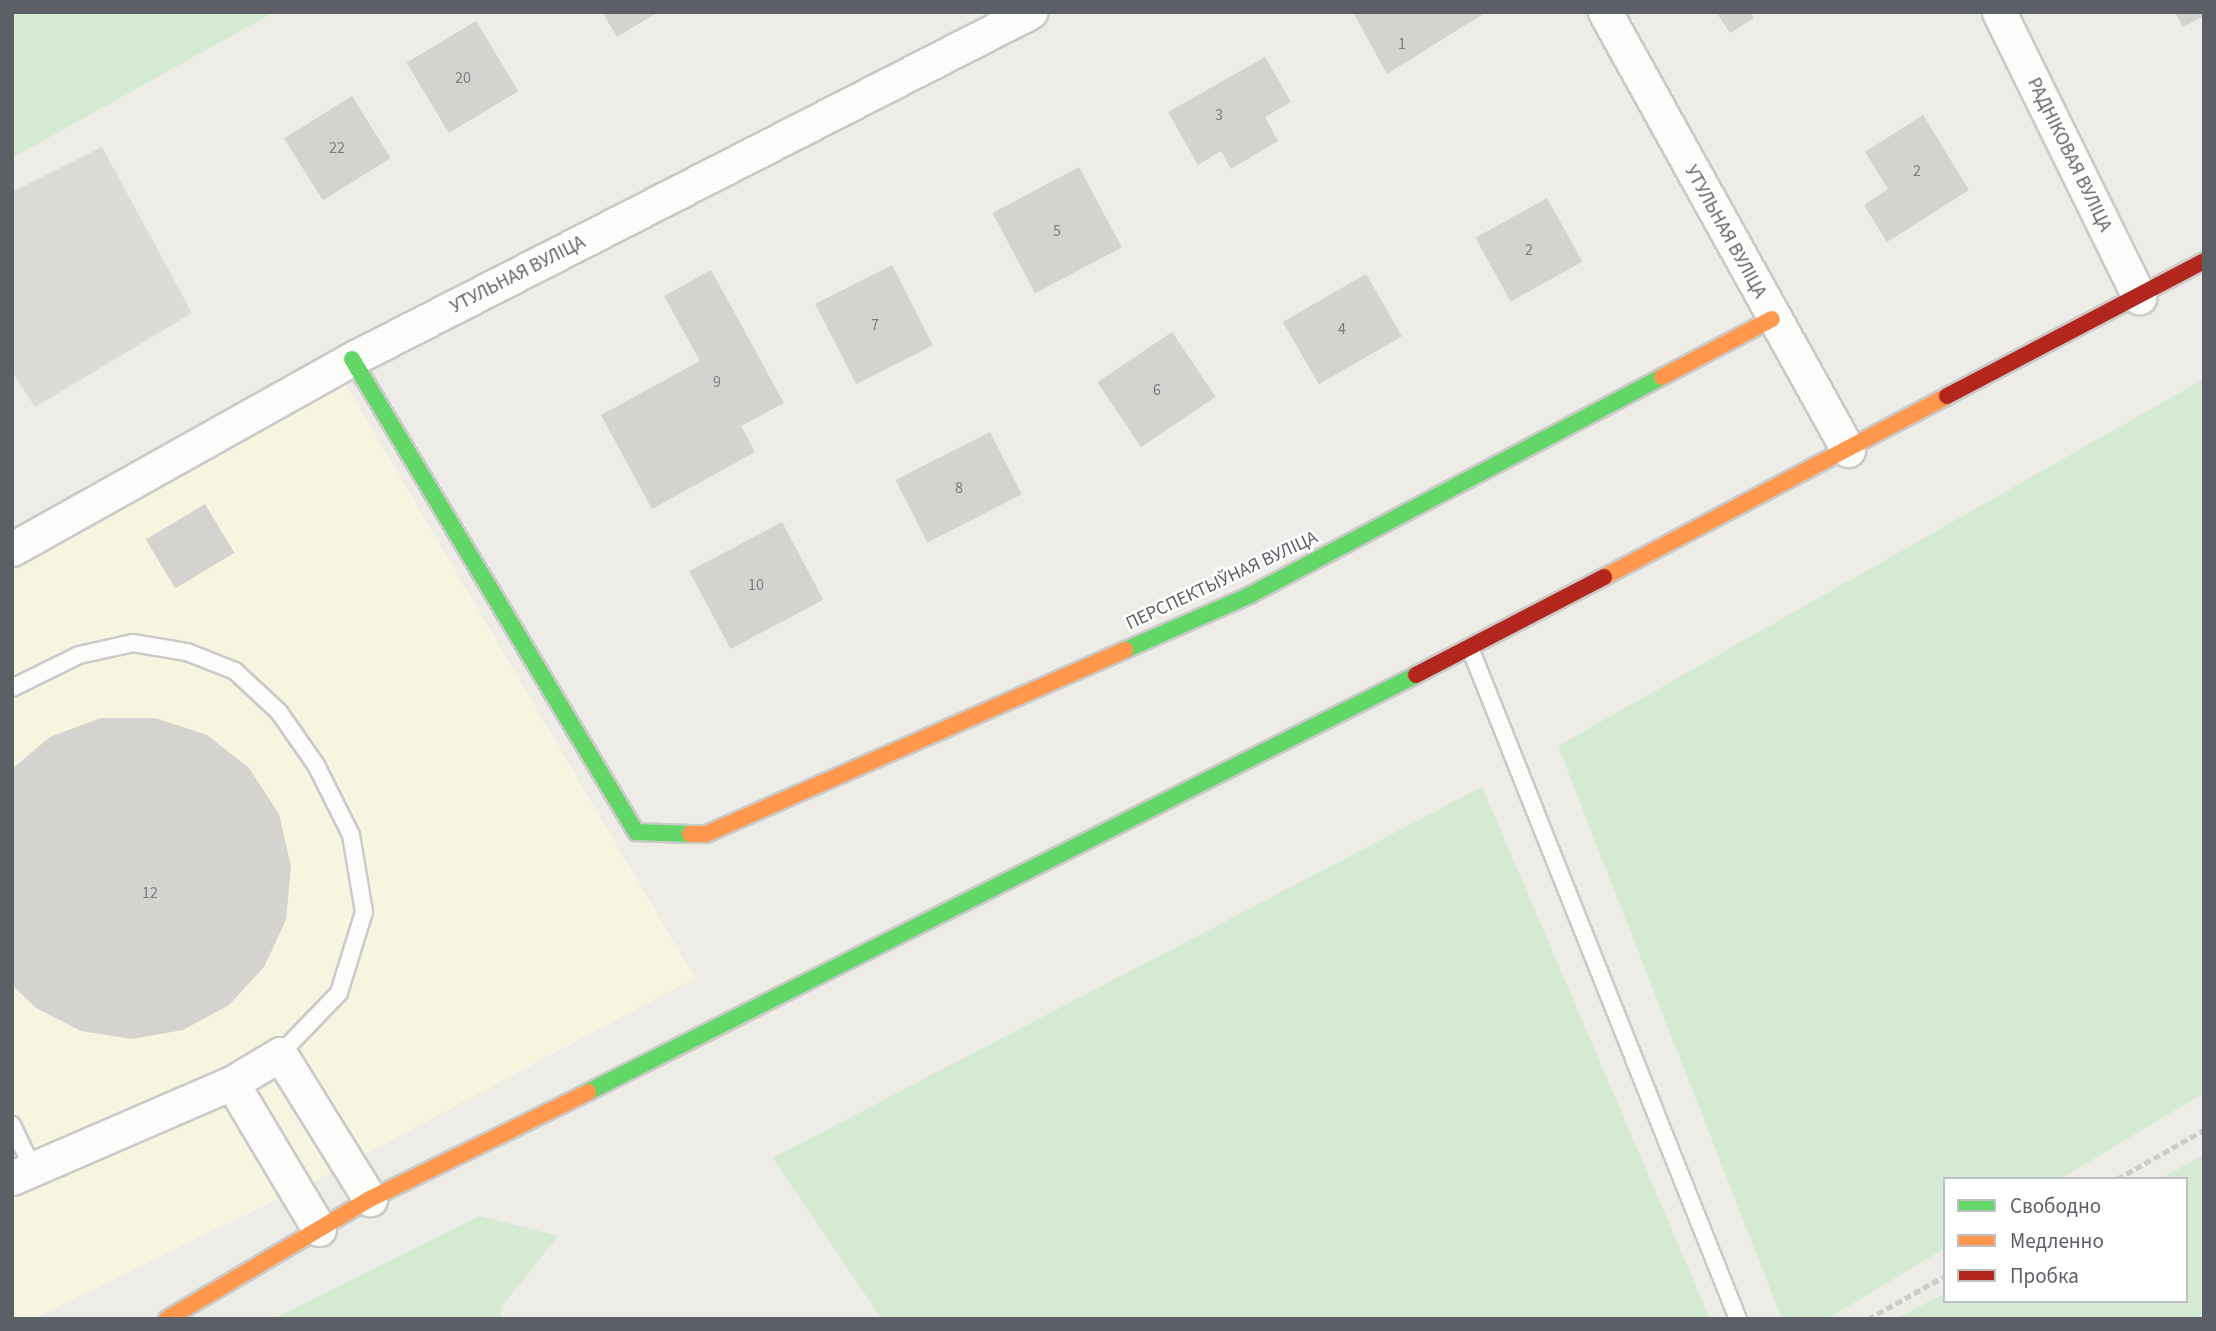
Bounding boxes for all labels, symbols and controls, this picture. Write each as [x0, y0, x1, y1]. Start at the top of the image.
house number: 1 [1398, 34, 1406, 54]
house number: 20 [455, 68, 471, 88]
street label: РАДНІКОВАЯ ВУЛІЦА [2022, 74, 2116, 236]
house number: 3 [1215, 105, 1223, 125]
house number: 22 [329, 138, 345, 158]
house number: 2 [1913, 161, 1921, 181]
street label: УТУЛЬНАЯ ВУЛІЦА [1679, 162, 1771, 302]
house number: 5 [1053, 221, 1061, 241]
street label: УТУЛЬНАЯ ВУЛІЦА [447, 231, 589, 319]
house number: 2 [1525, 240, 1533, 260]
house number: 7 [871, 315, 879, 335]
house number: 4 [1338, 319, 1346, 339]
house number: 9 [713, 372, 721, 392]
house number: 6 [1153, 380, 1161, 400]
house number: 8 [955, 478, 963, 498]
street label: ПЕРСПЕКТЫЎНАЯ ВУЛІЦА [1122, 526, 1322, 636]
house number: 10 [748, 575, 764, 595]
house number: 12 [142, 883, 158, 903]
legend [1943, 1177, 2188, 1303]
text: Свободно [2010, 1191, 2101, 1221]
text: Медленно [2010, 1226, 2104, 1256]
text: Пробка [2010, 1261, 2079, 1291]

